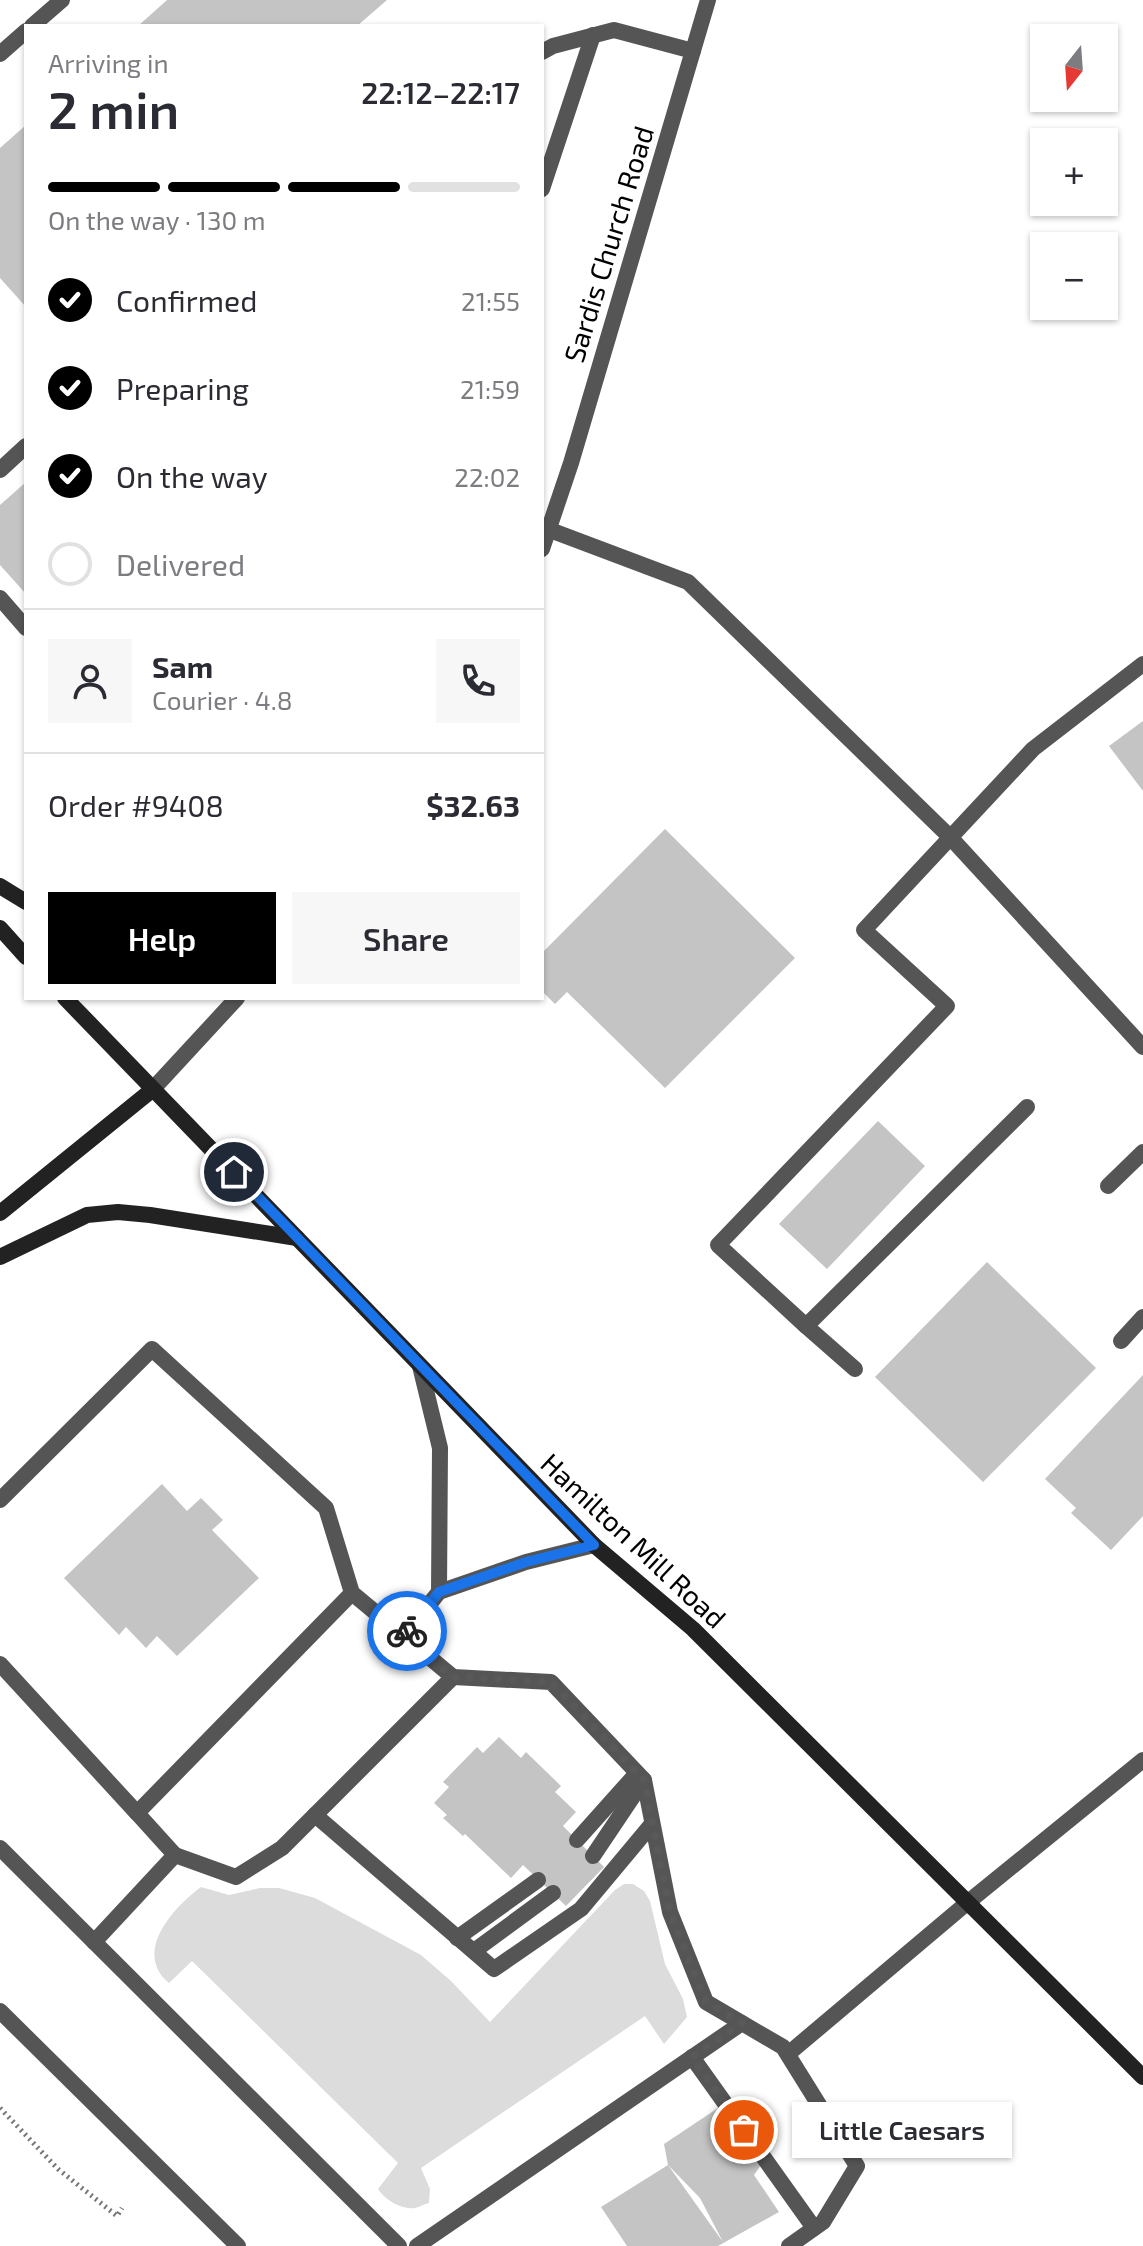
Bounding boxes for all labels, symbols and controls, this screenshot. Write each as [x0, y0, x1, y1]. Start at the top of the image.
north arrow [1030, 24, 1118, 112]
map controls [1030, 24, 1118, 320]
text: Arriving in [48, 47, 169, 78]
text: 22:12–22:17 [361, 74, 520, 110]
text: 2 min [48, 77, 179, 139]
street label: Sardis Church Road [556, 122, 660, 366]
button: + [1030, 128, 1118, 216]
text: On the way · 130 m [48, 204, 266, 235]
button: − [1030, 232, 1118, 320]
icon: check [48, 278, 92, 322]
text: Confirmed [116, 282, 257, 318]
text: 21:55 [461, 285, 520, 316]
icon: check [48, 366, 92, 410]
text: Preparing [116, 370, 249, 406]
text: 21:59 [460, 373, 520, 404]
icon: check [48, 454, 92, 498]
text: On the way [116, 458, 268, 494]
text: 22:02 [454, 461, 520, 492]
text: Delivered [116, 546, 245, 582]
button: person [48, 639, 132, 723]
button: phone [436, 639, 520, 723]
text: Sam [152, 648, 213, 684]
text: Courier · 4.8 [152, 684, 293, 715]
text: Order #9408 [48, 787, 224, 823]
text: $32.63 [426, 787, 520, 823]
button: Help [48, 892, 276, 984]
button: Share [292, 892, 520, 984]
pin [200, 1138, 268, 1206]
icon: home [212, 1150, 256, 1194]
street label: Hamilton Mill Road [534, 1445, 734, 1635]
courier [367, 1591, 447, 1671]
icon: bike [385, 1609, 429, 1653]
pin [710, 2096, 778, 2164]
callout: Little Caesars [792, 2102, 1012, 2158]
icon: bag [722, 2108, 766, 2152]
text: Little Caesars [819, 2114, 985, 2145]

